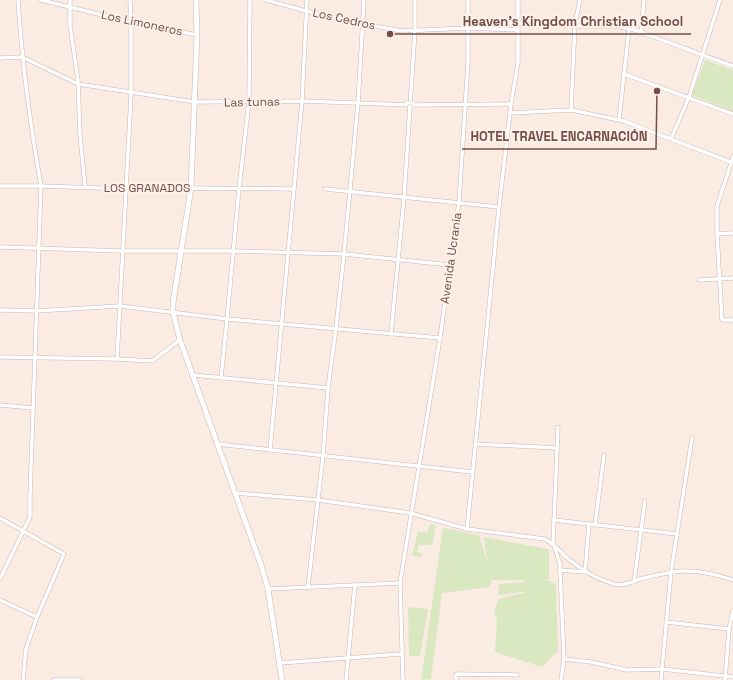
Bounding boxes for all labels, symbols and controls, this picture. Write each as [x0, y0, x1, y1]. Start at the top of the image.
street label: Los Cedros [311, 5, 377, 33]
street label: Los Limoneros [100, 7, 184, 39]
callout: Heaven's Kingdom Christian School [455, 9, 691, 34]
text: Heaven's Kingdom Christian School [463, 13, 683, 30]
street label: Las tunas [224, 94, 280, 110]
callout: HOTEL TRAVEL ENCARNACIÓN [462, 124, 656, 149]
text: HOTEL TRAVEL ENCARNACIÓN [471, 128, 647, 145]
street label: LOS GRANADOS [104, 180, 190, 196]
street label: Avenida Ucrania [437, 211, 465, 305]

